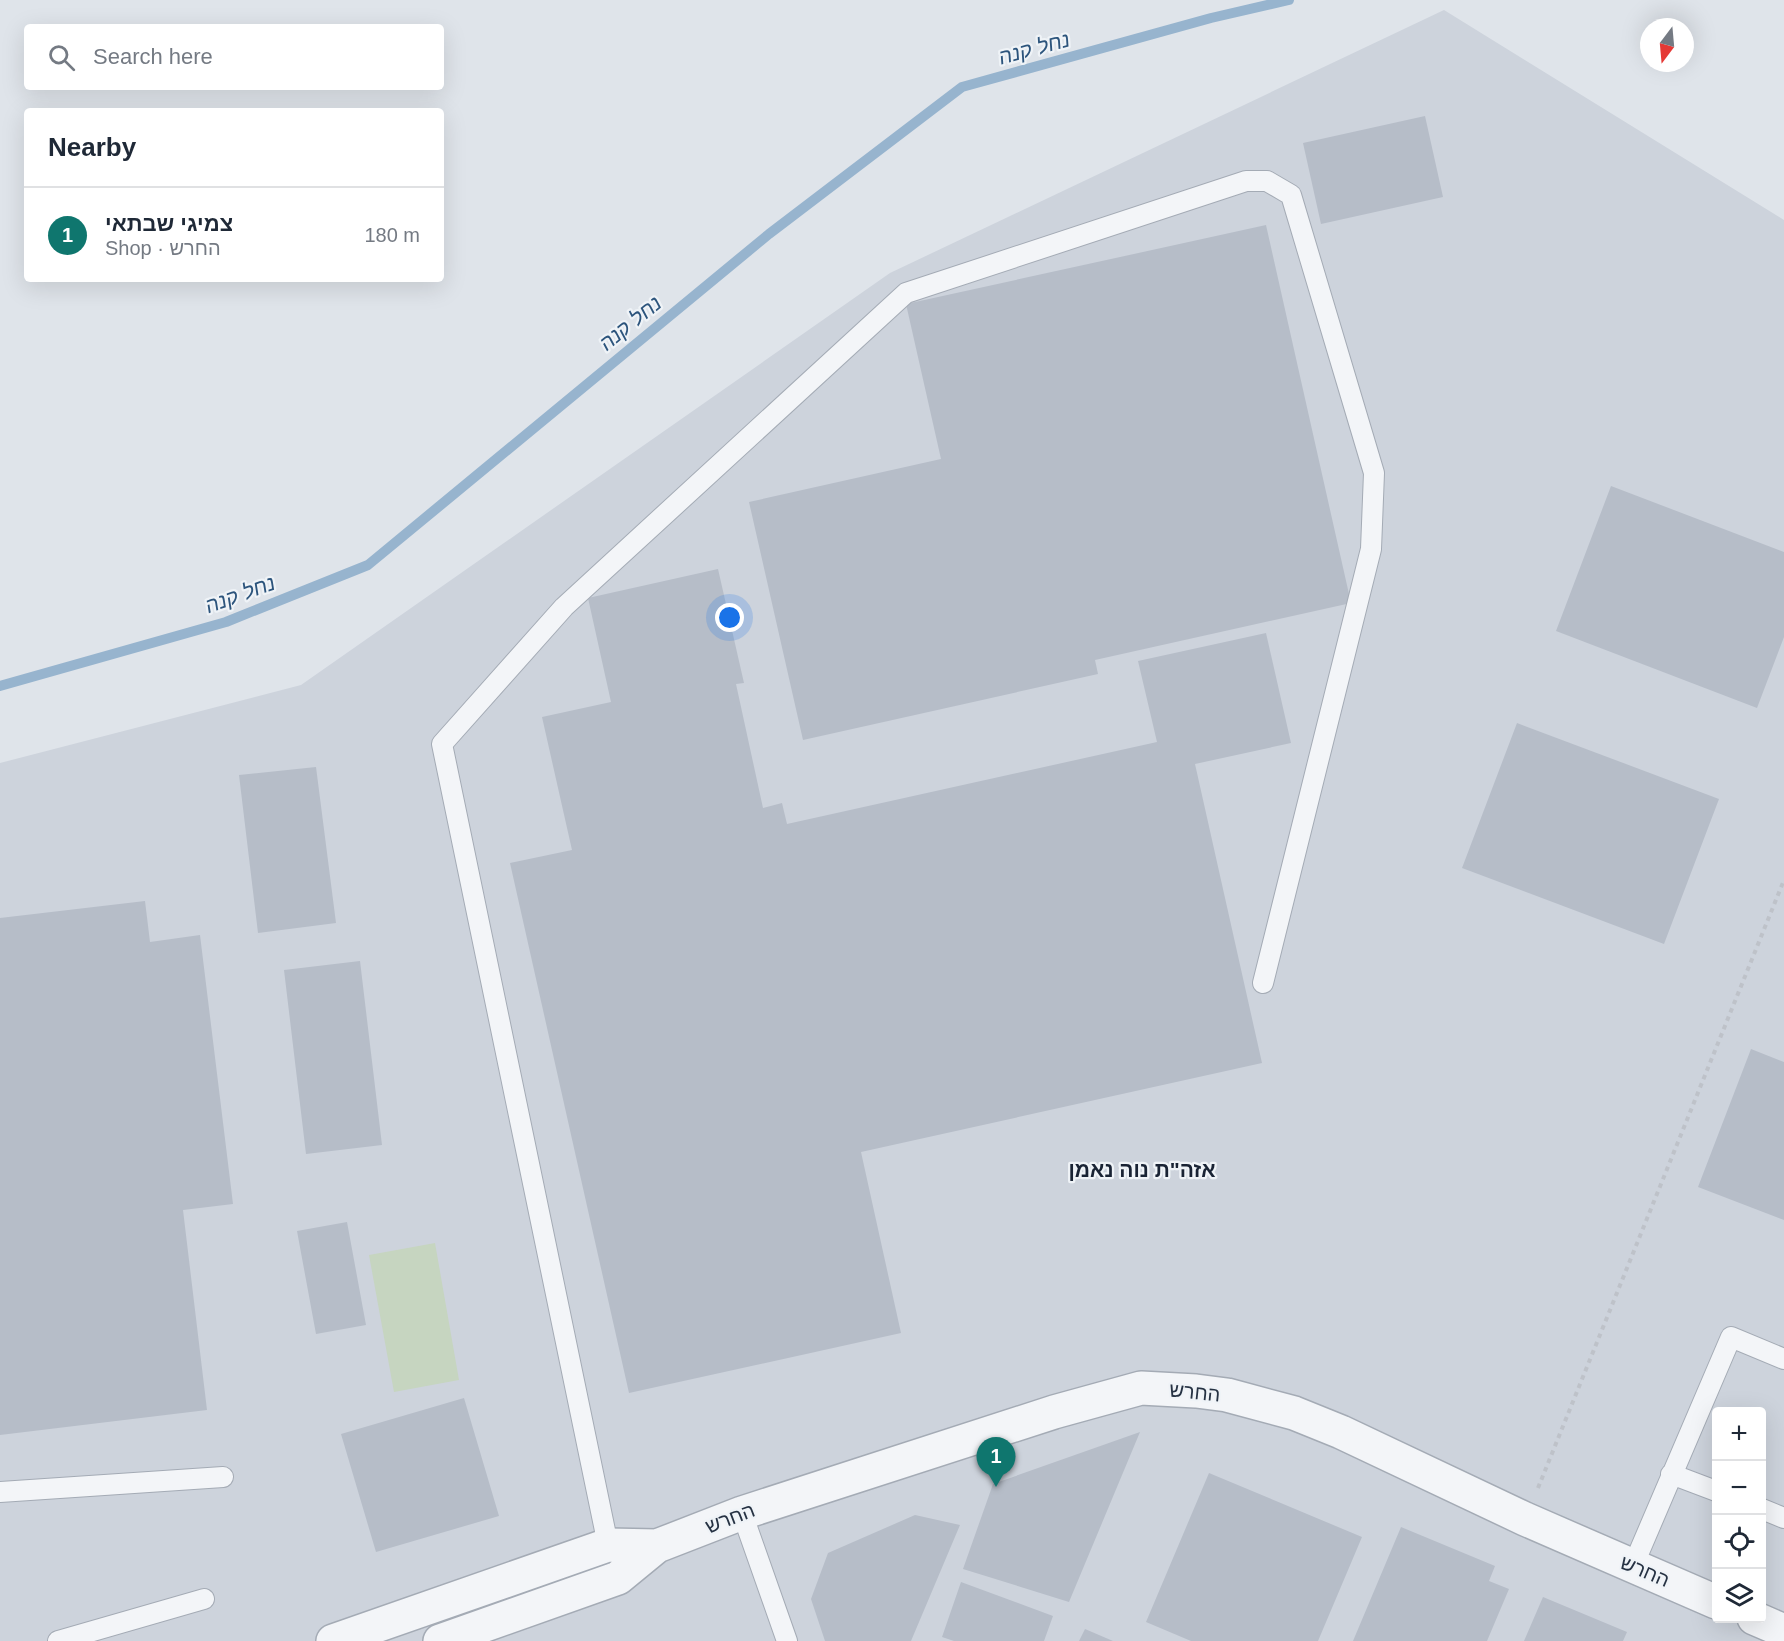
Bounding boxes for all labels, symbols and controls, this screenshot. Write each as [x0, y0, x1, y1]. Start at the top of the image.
north arrow [1640, 18, 1694, 72]
search box [24, 24, 444, 90]
water label: נחל קנה [996, 27, 1072, 69]
icon: search [45, 41, 78, 74]
text: Search here [93, 44, 213, 69]
text: Nearby [48, 132, 136, 162]
text: צמיגי שבתאי [105, 211, 233, 236]
text: 1 [62, 224, 73, 246]
text: 180 m [364, 224, 420, 246]
text: Shop · החרש [105, 237, 221, 259]
water label: נחל קנה [594, 291, 666, 355]
water label: נחל קנה [202, 571, 278, 617]
your location [715, 603, 744, 632]
district label: אזה"ת נוה נאמן [1068, 1158, 1216, 1181]
street label: החרש [1168, 1378, 1222, 1406]
map controls [1712, 1407, 1766, 1623]
button: + [1712, 1407, 1766, 1461]
pin: 1 [976, 1438, 1016, 1487]
button: − [1712, 1461, 1766, 1515]
street label: החרש [702, 1499, 758, 1537]
button: locate [1712, 1515, 1766, 1569]
street label: החרש [1617, 1551, 1673, 1591]
button: layers [1712, 1569, 1766, 1623]

